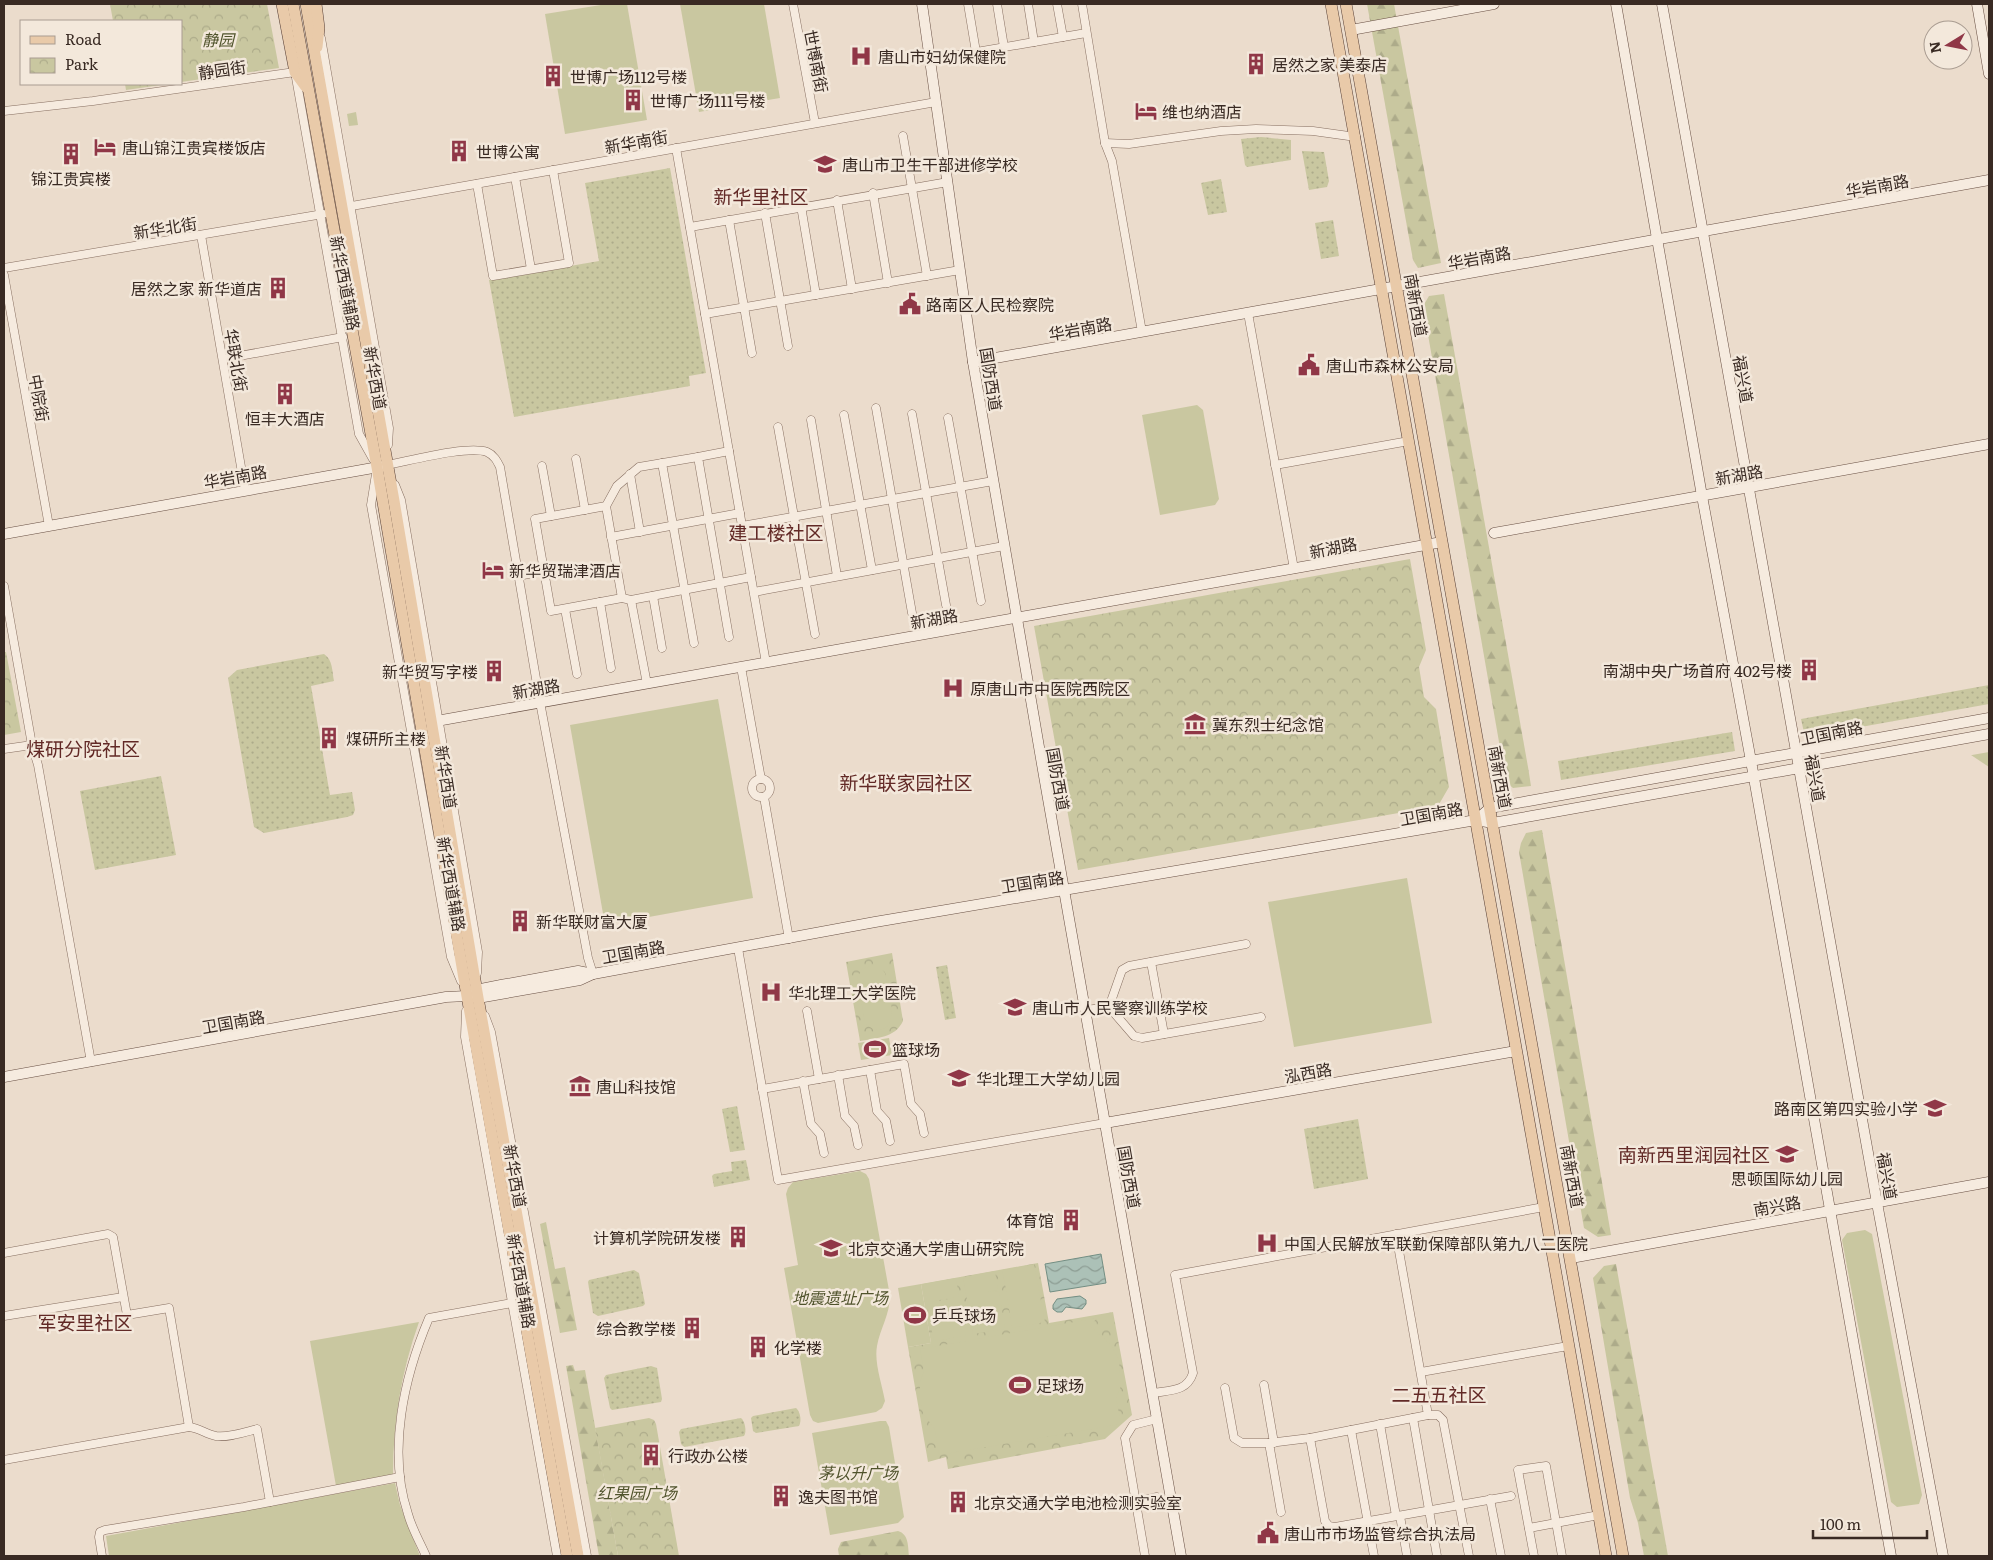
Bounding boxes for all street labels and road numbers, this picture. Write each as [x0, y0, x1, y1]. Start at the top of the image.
street label: 世博南街 [799, 27, 835, 95]
street label: 静园街 [197, 54, 247, 84]
street label: 新华南街 [602, 124, 670, 158]
street label: 华岩南路 [1843, 168, 1911, 202]
street label: 新华北街 [132, 210, 198, 244]
street label: 新华西道辅路 [325, 234, 367, 332]
street label: 华岩南路 [1445, 240, 1513, 274]
street label: 南新西道 [1400, 271, 1434, 339]
street label: 华岩南路 [1046, 311, 1114, 345]
street label: 华联北街 [220, 326, 254, 394]
street label: 新华西道 [359, 344, 393, 412]
street label: 国防西道 [975, 346, 1009, 412]
street label: 福兴道 [1728, 353, 1760, 405]
street label: 中院街 [24, 372, 56, 424]
street label: 新湖路 [1713, 458, 1765, 490]
street label: 华岩南路 [201, 459, 269, 493]
street label: 新湖路 [1307, 531, 1359, 563]
street label: 新湖路 [908, 602, 960, 634]
street label: 新湖路 [510, 672, 562, 704]
street label: 卫国南路 [1797, 714, 1865, 750]
street label: 南新西道 [1484, 743, 1518, 811]
street label: 新华西道 [430, 744, 464, 810]
street label: 国防西道 [1042, 745, 1076, 813]
street label: 福兴道 [1800, 752, 1832, 804]
street label: 卫国南路 [1397, 796, 1465, 830]
street label: 新华西道辅路 [432, 835, 472, 933]
street label: 卫国南路 [999, 864, 1065, 898]
street label: 卫国南路 [599, 934, 667, 968]
street label: 卫国南路 [199, 1004, 267, 1038]
street label: 泓西路 [1282, 1056, 1334, 1088]
street label: 新华西道 [499, 1142, 533, 1210]
street label: 南新西道 [1556, 1142, 1590, 1210]
street label: 国防西道 [1113, 1143, 1147, 1211]
street label: 福兴道 [1872, 1150, 1904, 1202]
street label: 南兴路 [1751, 1189, 1803, 1221]
street label: 新华西道辅路 [502, 1232, 542, 1330]

